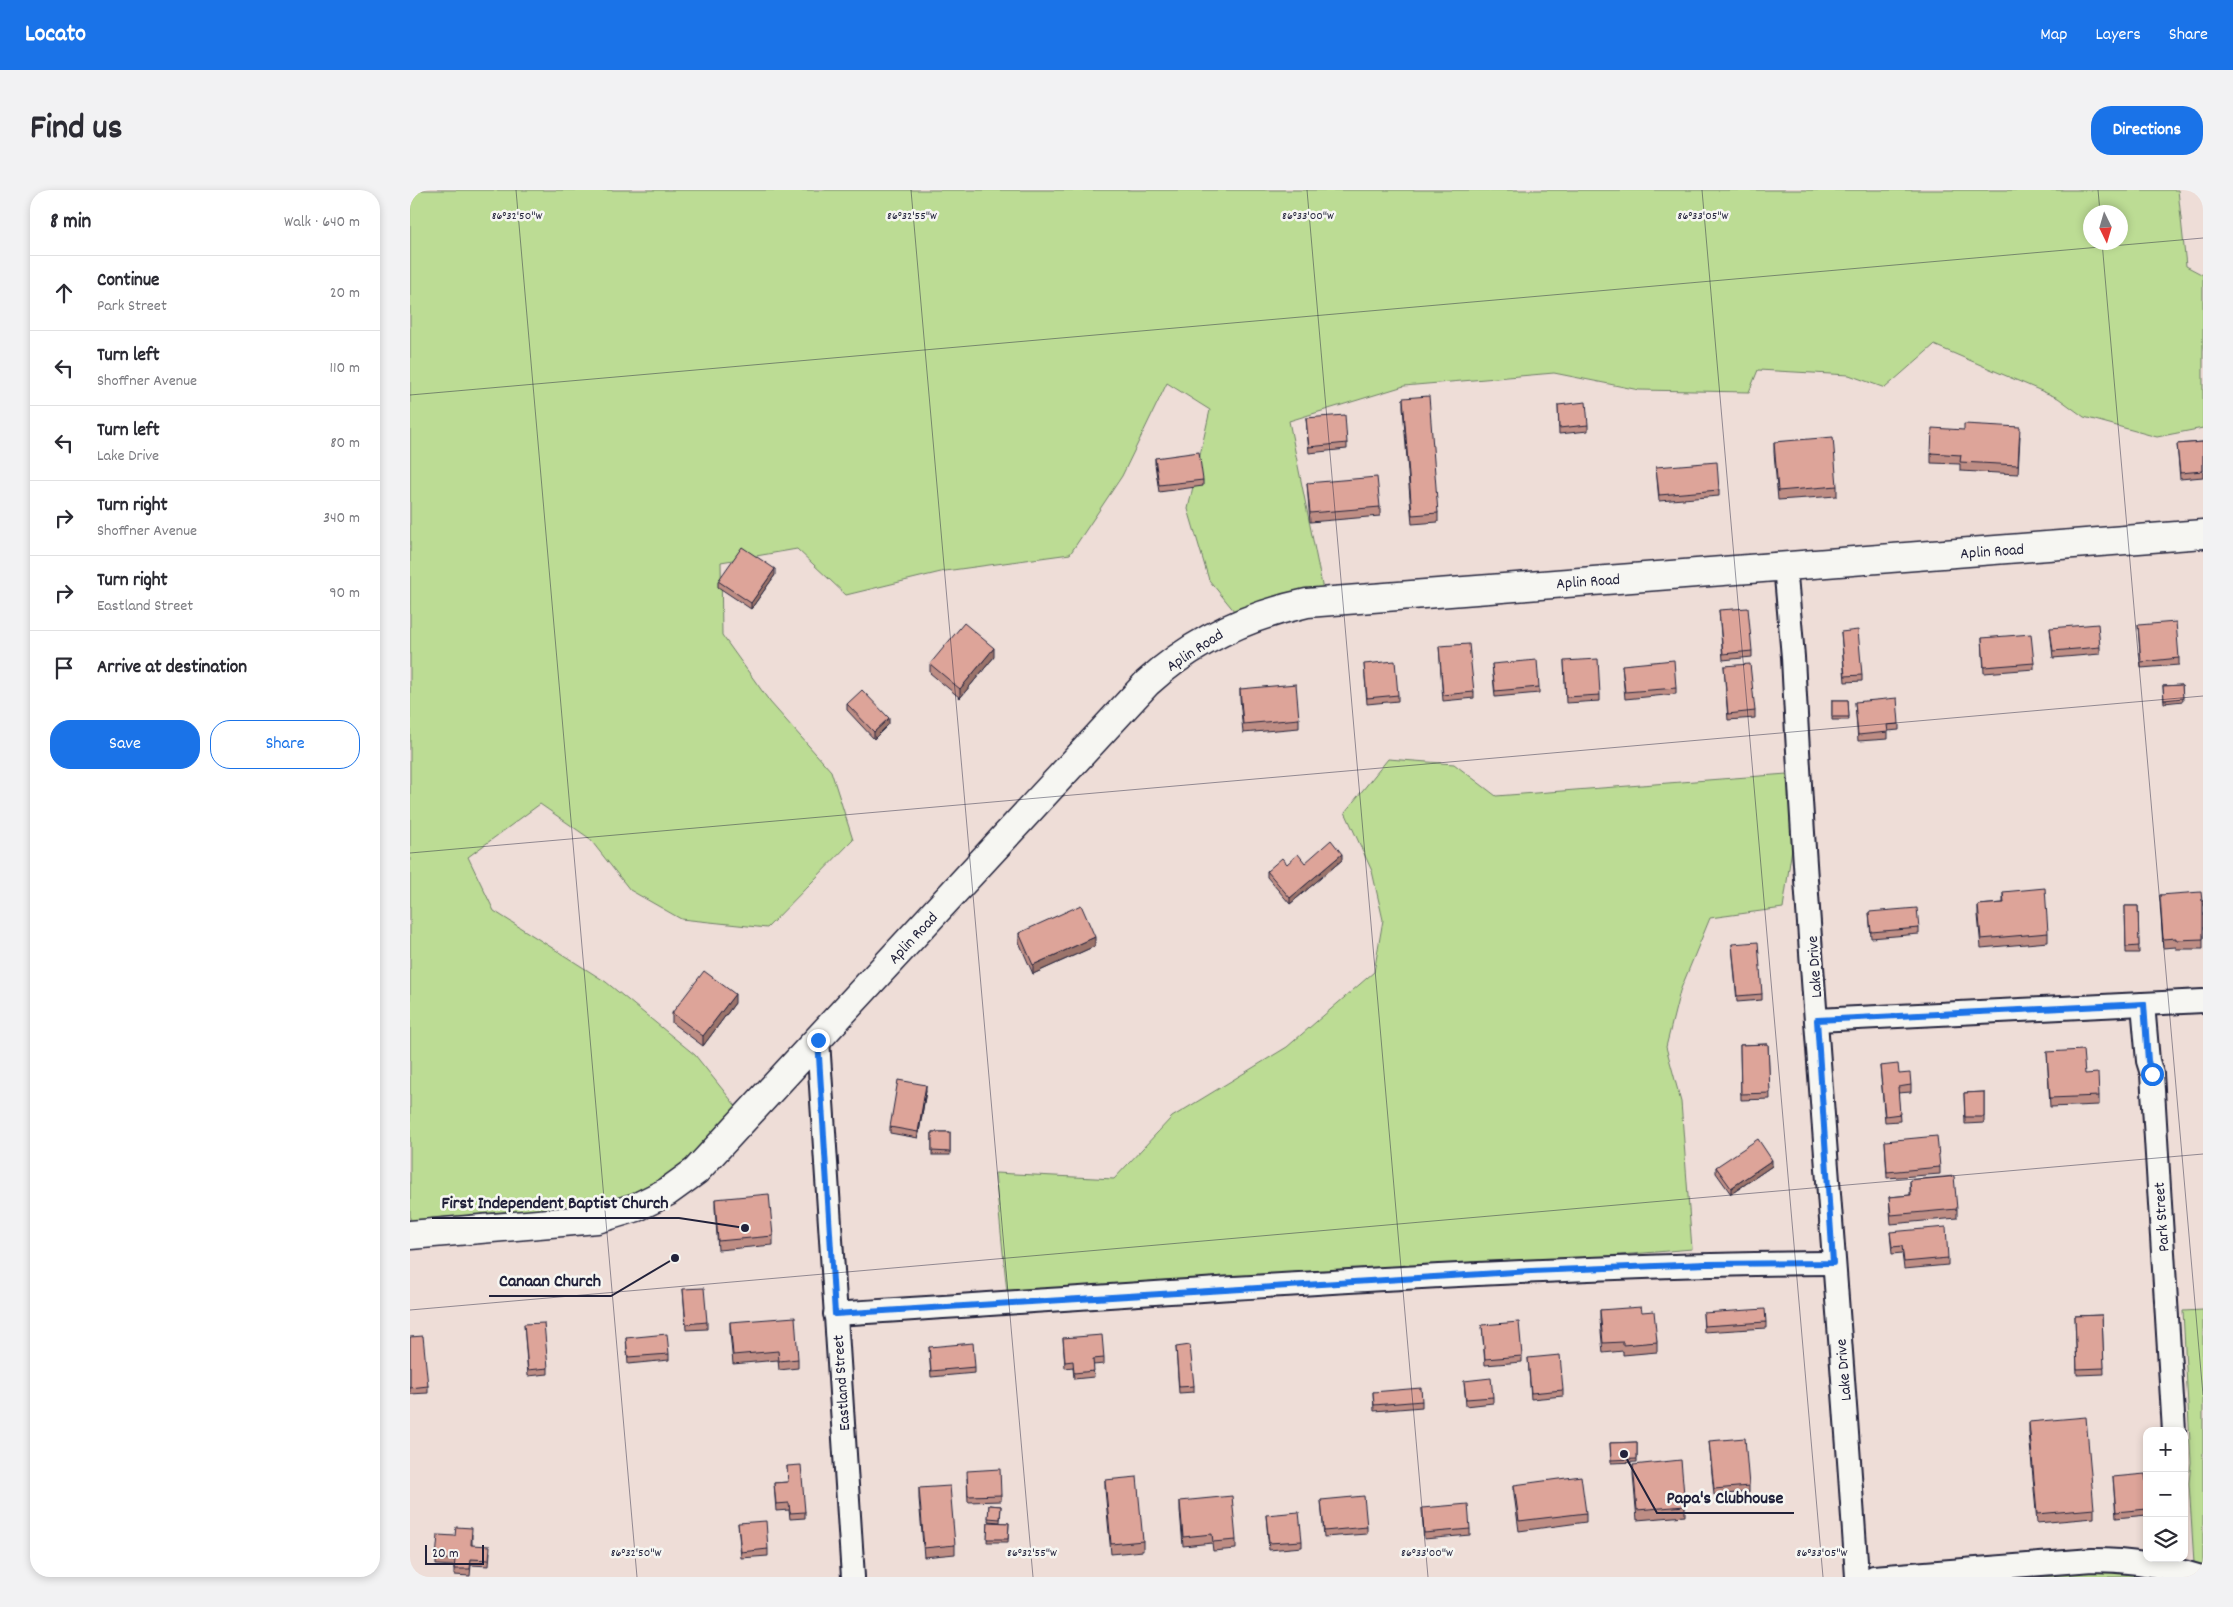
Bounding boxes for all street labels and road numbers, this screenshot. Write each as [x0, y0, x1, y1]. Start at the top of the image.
street label: Aplin Road [1960, 539, 2025, 566]
street label: Aplin Road [1556, 569, 1621, 596]
street label: Aplin Road [1162, 624, 1228, 678]
street label: Aplin Road [884, 908, 944, 970]
street label: Lake Drive [1802, 935, 1829, 999]
street label: Park Street [2149, 1181, 2176, 1252]
street label: Eastland Street [828, 1334, 857, 1432]
street label: Lake Drive [1830, 1338, 1859, 1402]

